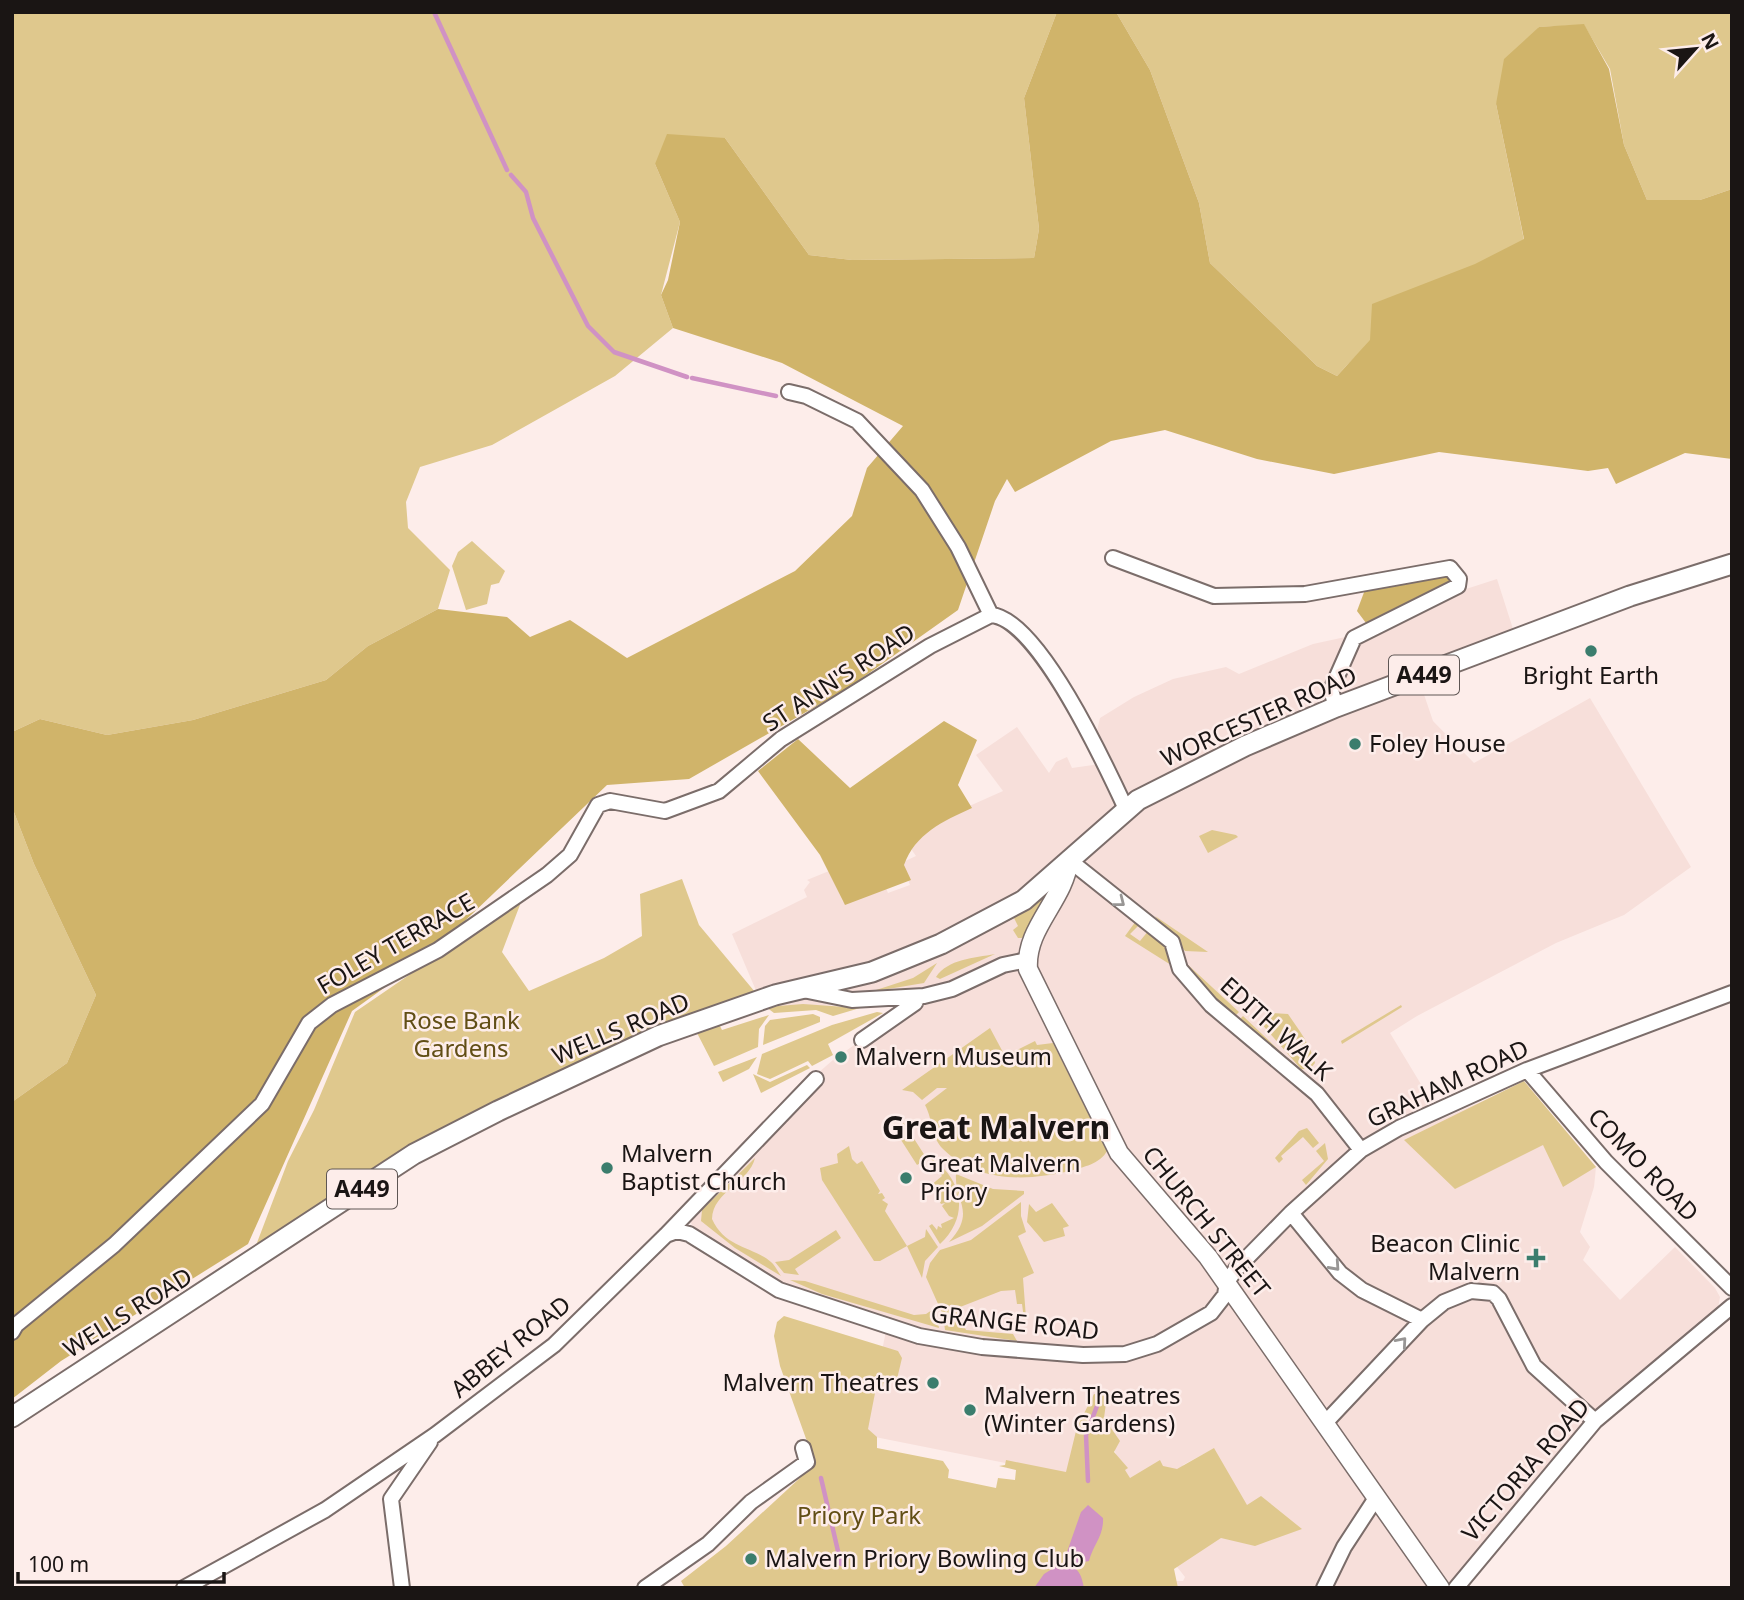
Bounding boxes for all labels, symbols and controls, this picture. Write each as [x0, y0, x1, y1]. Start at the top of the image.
north arrow [1660, 14, 1730, 84]
text: N [1695, 28, 1725, 54]
street label: ST ANN'S ROAD [756, 615, 921, 738]
marker: Bright Earth [1583, 643, 1599, 659]
road number: A449 [1389, 656, 1459, 694]
street label: WORCESTER ROAD [1155, 658, 1362, 774]
place label: Bright Earth [1523, 658, 1659, 691]
place label: Foley House [1369, 726, 1506, 759]
marker: Foley House [1347, 736, 1363, 752]
street label: FOLEY TERRACE [310, 884, 480, 1001]
one-way arrow [1113, 893, 1125, 906]
street label: EDITH WALK [1214, 969, 1340, 1087]
street label: WELLS ROAD [547, 984, 694, 1071]
park label: Rose Bank Gardens [402, 1003, 520, 1064]
street label: GRAHAM ROAD [1361, 1031, 1534, 1135]
place label: Malvern Museum [855, 1039, 1052, 1072]
marker: Malvern Museum [833, 1049, 849, 1065]
street label: COMO ROAD [1581, 1100, 1707, 1228]
district label: Great Malvern [882, 1105, 1110, 1148]
place label: Malvern Baptist Church [621, 1136, 787, 1197]
street label: CHURCH STREET [1136, 1138, 1279, 1304]
place label: Great Malvern Priory [920, 1146, 1081, 1207]
marker: Malvern Baptist Church [599, 1160, 615, 1176]
road number: A449 [327, 1170, 397, 1208]
marker: Great Malvern Priory [898, 1170, 914, 1186]
place label: Beacon Clinic Malvern [1370, 1226, 1520, 1287]
marker: Beacon Clinic Malvern [1526, 1248, 1546, 1268]
one-way arrow [1327, 1258, 1339, 1271]
street label: WELLS ROAD [56, 1259, 198, 1364]
street label: ABBEY ROAD [443, 1287, 577, 1405]
street label: GRANGE ROAD [929, 1296, 1101, 1347]
one-way arrow [1394, 1338, 1406, 1351]
place label: Malvern Theatres [723, 1365, 919, 1398]
marker: Malvern Theatres [925, 1375, 941, 1391]
place label: Malvern Theatres (Winter Gardens) [984, 1378, 1180, 1439]
street label: VICTORIA ROAD [1453, 1390, 1596, 1548]
marker: Malvern Theatres (Winter Gardens) [962, 1402, 978, 1418]
park label: Priory Park [797, 1498, 921, 1531]
scale bar [18, 1540, 224, 1584]
place label: Malvern Priory Bowling Club [765, 1541, 1084, 1574]
text: 100 m [28, 1550, 89, 1578]
marker: Malvern Priory Bowling Club [743, 1551, 759, 1567]

